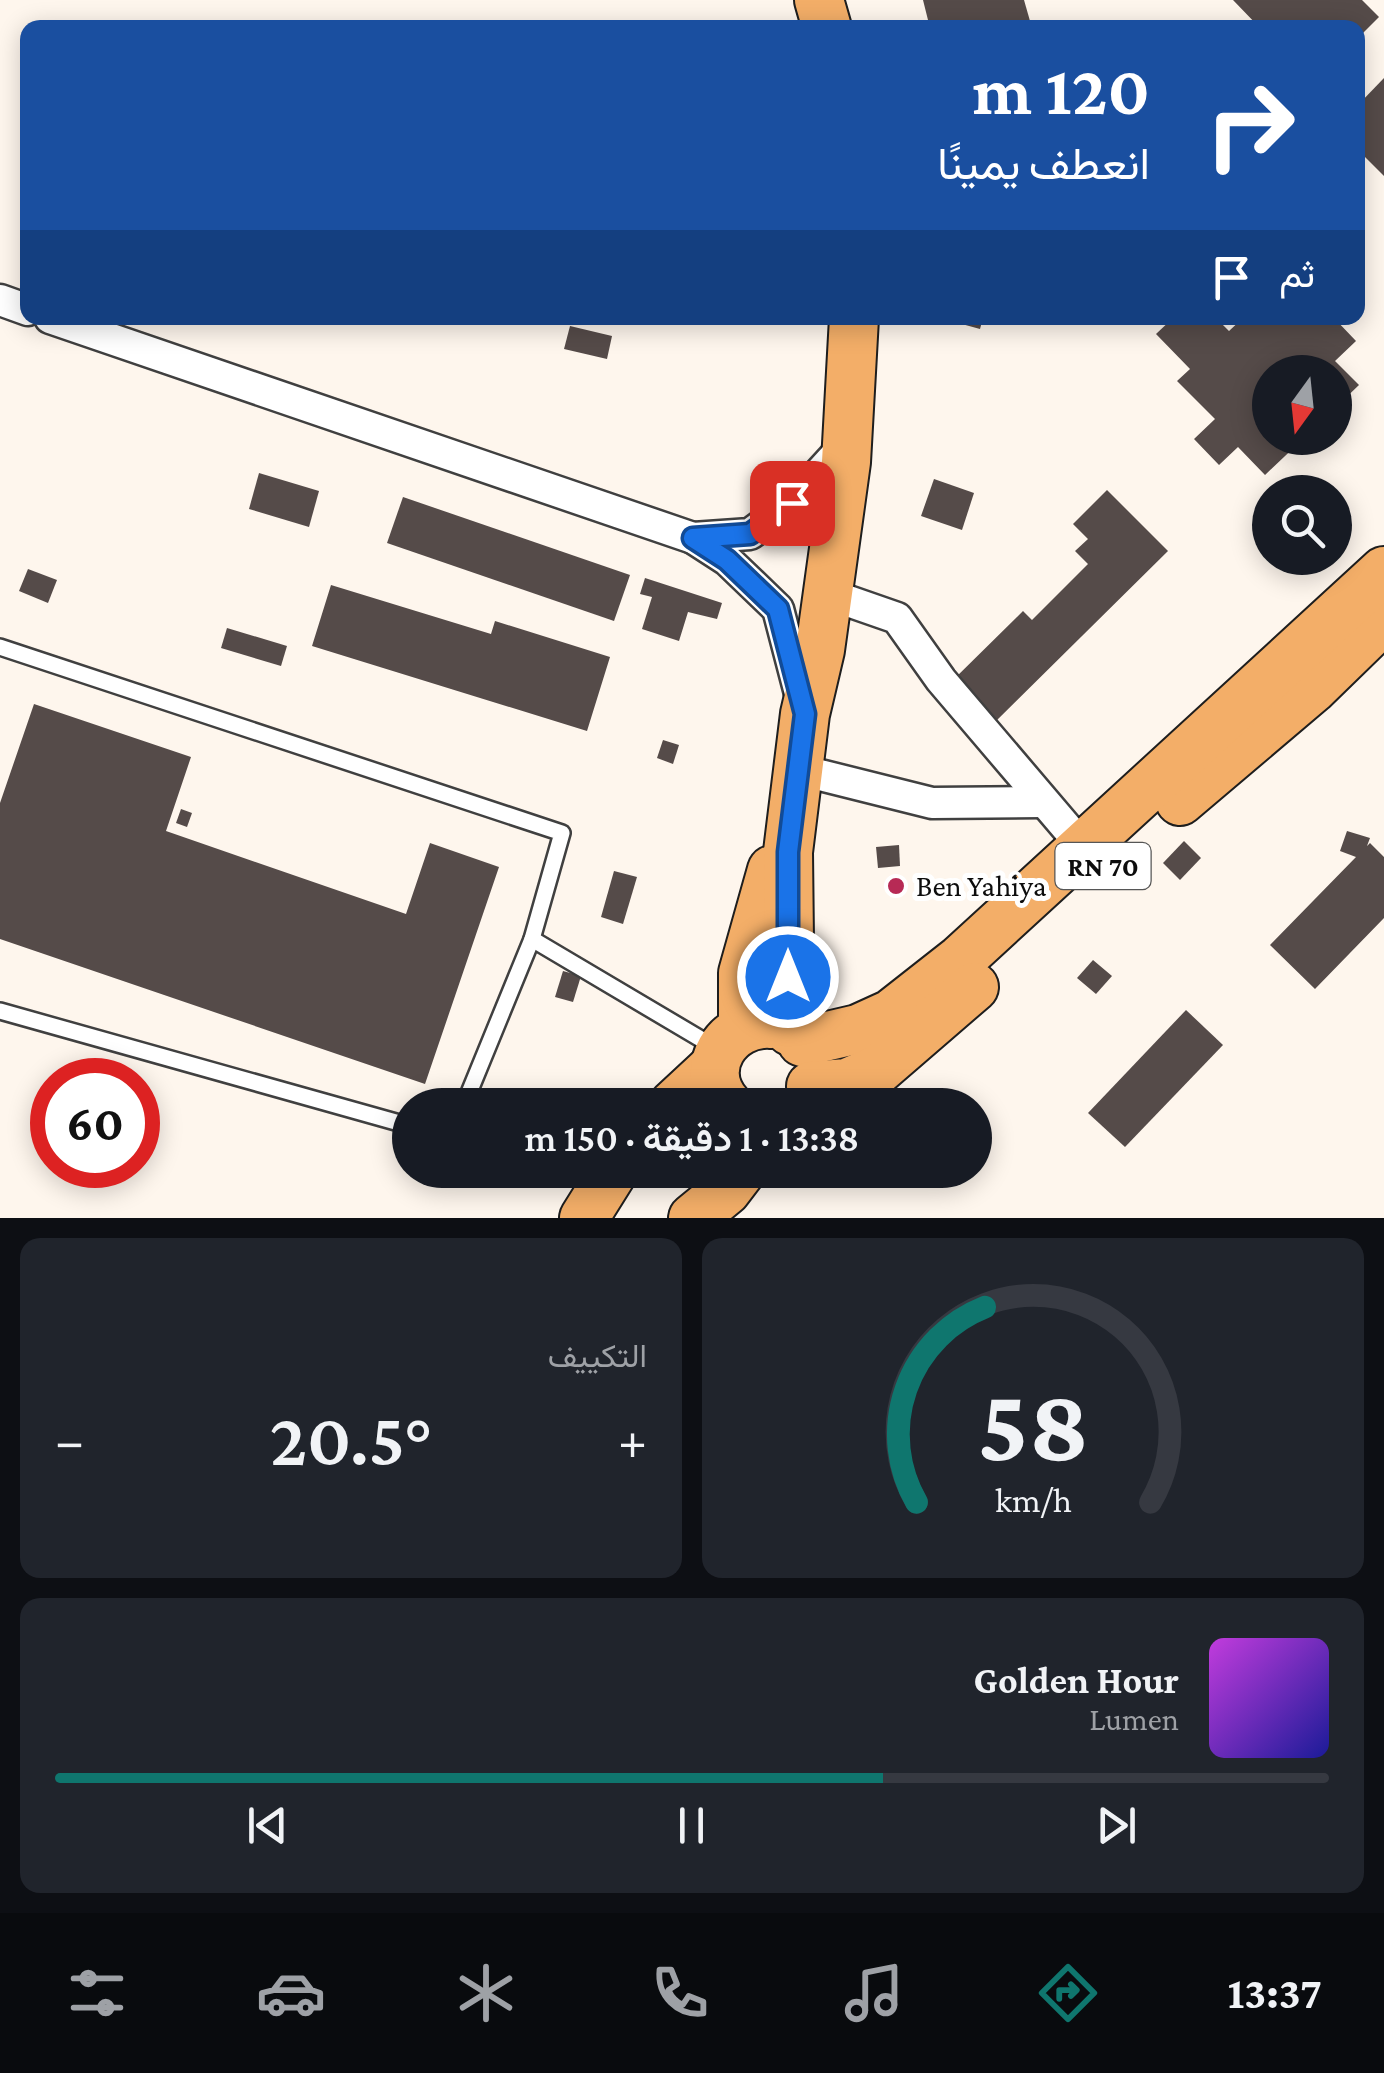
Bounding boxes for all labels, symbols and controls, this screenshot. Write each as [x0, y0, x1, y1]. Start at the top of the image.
text: 120 m [973, 51, 1150, 129]
icon: right [1185, 60, 1315, 190]
text: انعطف يمينًا [937, 139, 1150, 189]
icon: arrive [1204, 250, 1259, 305]
text: ثم [1279, 253, 1315, 295]
north arrow [1252, 355, 1352, 455]
map controls [1252, 355, 1352, 575]
pin [750, 461, 835, 546]
button: search [1252, 475, 1352, 575]
icon: arrive [765, 476, 820, 531]
road number: RN 70 [1056, 843, 1150, 889]
place label: Ben Yahiya [916, 869, 1047, 903]
marker: Ben Yahiya [885, 875, 907, 897]
position arrow [736, 925, 840, 1029]
speed limit sign: 60 [30, 1058, 160, 1188]
text: 13:38 · 1 دقيقة · 150 m [525, 1117, 859, 1159]
text: التكييف [548, 1338, 647, 1374]
text: 58 [977, 1367, 1089, 1482]
text: 20.5° [270, 1398, 432, 1481]
text: − [55, 1410, 84, 1471]
text: + [618, 1410, 647, 1471]
text: km/h [994, 1480, 1072, 1520]
text: Golden Hour [973, 1659, 1179, 1701]
text: Lumen [1089, 1701, 1179, 1737]
icon: previous [240, 1798, 295, 1853]
icon: pause [664, 1798, 719, 1853]
icon: next [1089, 1798, 1144, 1853]
icon: filters [62, 1958, 132, 2028]
icon: car [256, 1958, 326, 2028]
icon: climate [451, 1958, 521, 2028]
icon: phone [645, 1958, 715, 2028]
icon: music [839, 1958, 909, 2028]
icon: directions [1033, 1958, 1103, 2028]
text: 13:37 [1227, 1968, 1322, 2018]

